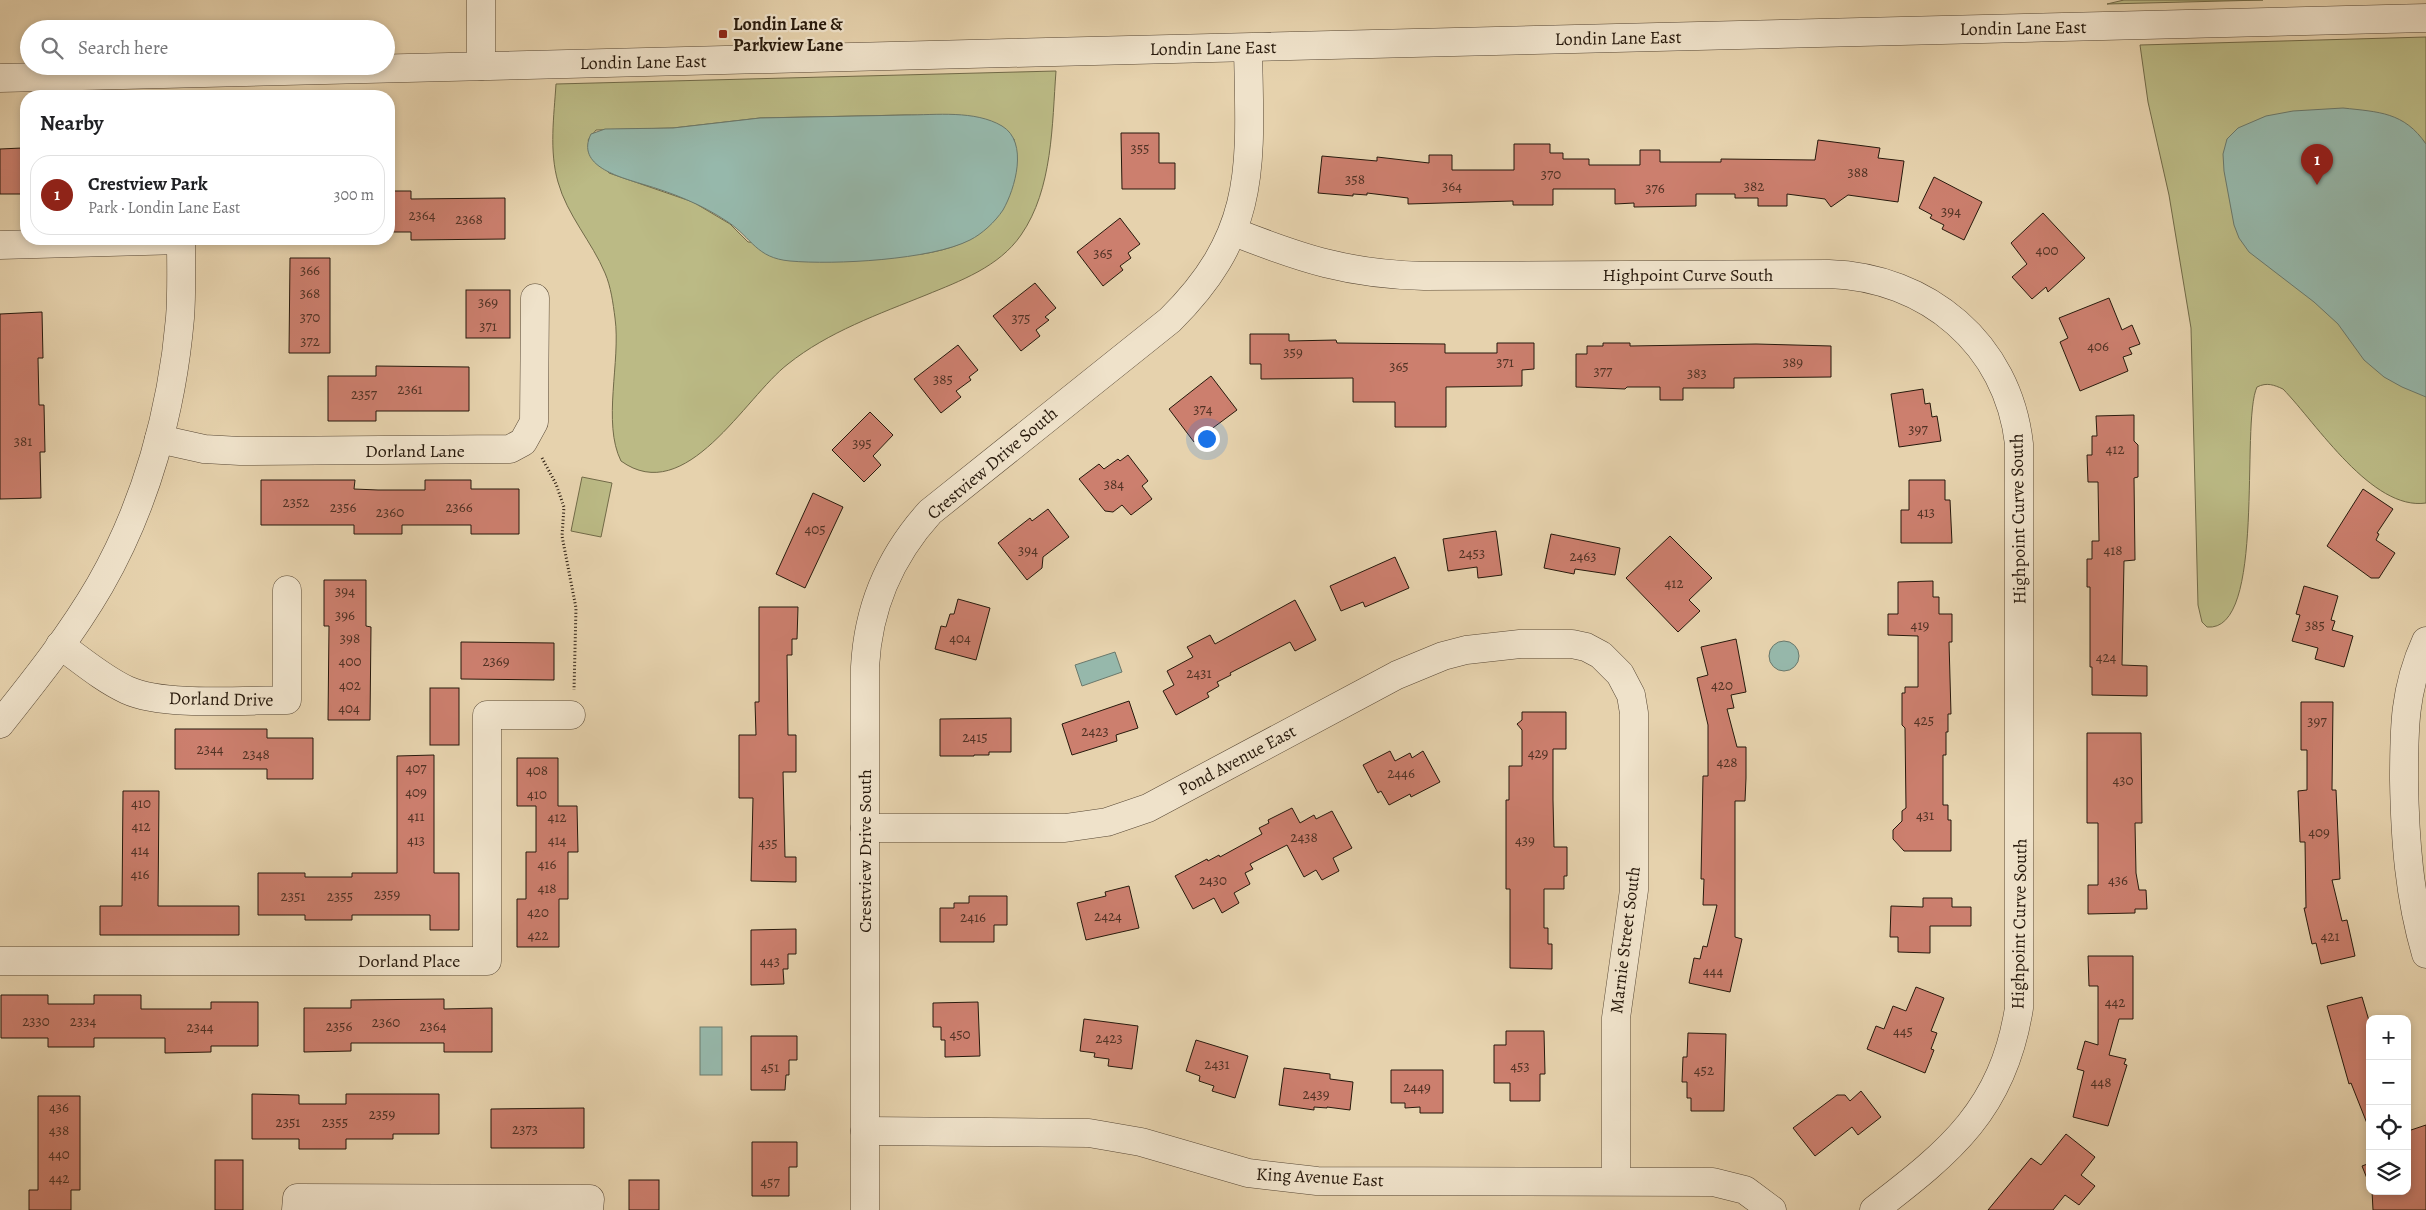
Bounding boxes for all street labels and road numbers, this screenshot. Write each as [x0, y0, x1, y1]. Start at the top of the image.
street label: Londin Lane East [1959, 15, 2087, 41]
street label: Londin Lane East [1554, 25, 1682, 51]
street label: Londin Lane East [1149, 35, 1277, 61]
street label: Londin Lane East [579, 49, 707, 75]
street label: Highpoint Curve South [1603, 263, 1774, 287]
street label: Crestview Drive South [922, 401, 1063, 525]
street label: Highpoint Curve South [2005, 433, 2031, 605]
street label: Dorland Lane [365, 439, 465, 463]
street label: Dorland Drive [168, 686, 274, 712]
street label: Pond Avenue East [1174, 719, 1300, 801]
street label: Crestview Drive South [853, 769, 877, 933]
street label: Highpoint Curve South [2006, 838, 2032, 1010]
street label: Marnie Street South [1604, 865, 1646, 1015]
street label: Dorland Place [358, 949, 460, 973]
street label: King Avenue East [1256, 1162, 1385, 1192]

